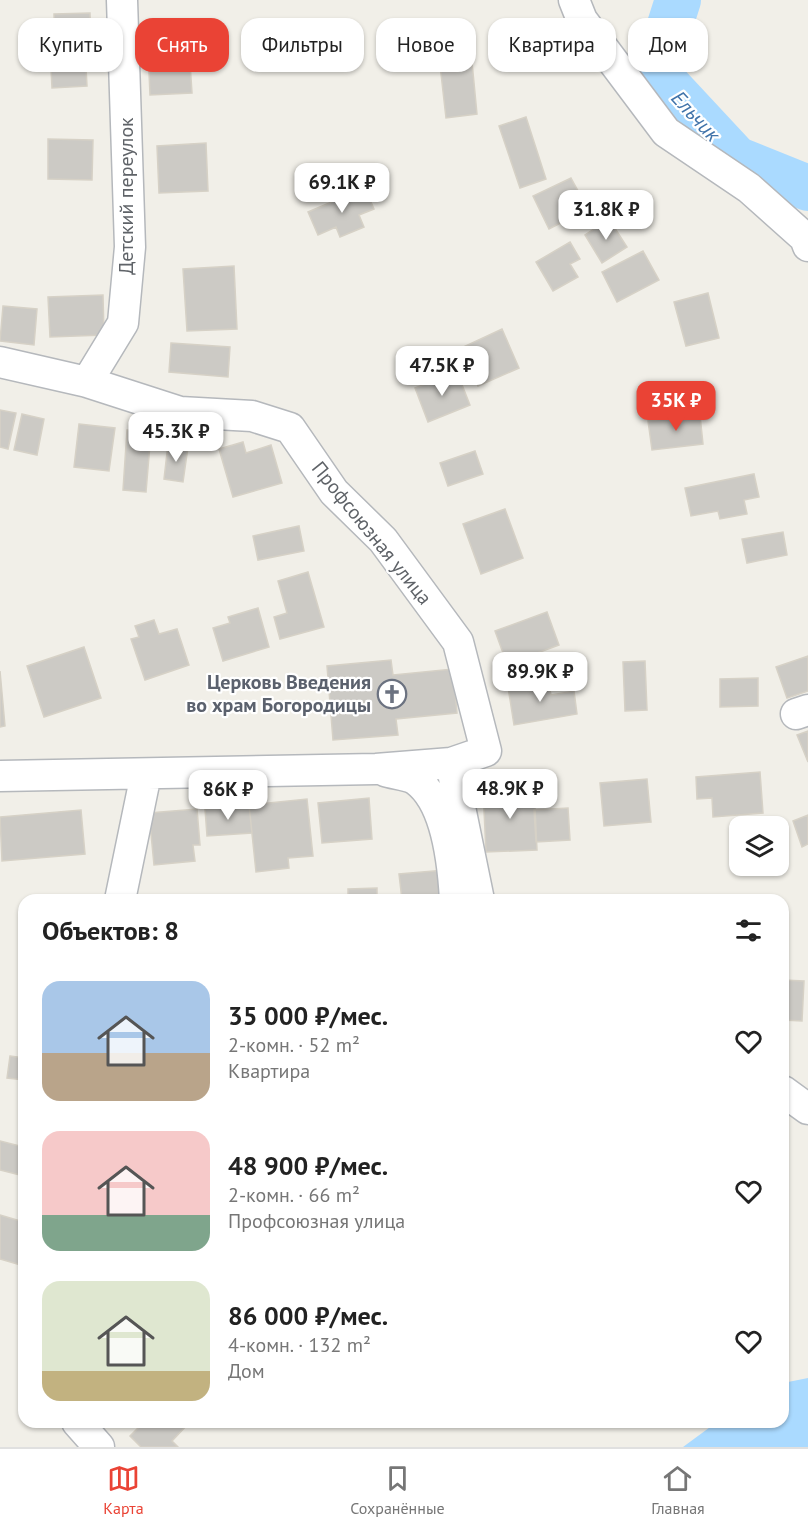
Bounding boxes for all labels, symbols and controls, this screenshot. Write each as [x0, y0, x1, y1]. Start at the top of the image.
chip: Купить [18, 18, 123, 72]
chip: Снять [135, 18, 229, 72]
chip: Фильтры [241, 18, 364, 72]
chip: Новое [376, 18, 476, 72]
chip: Квартира [488, 18, 616, 72]
chip: Дом [628, 18, 708, 72]
water label: Ельчик [666, 85, 727, 148]
street label: Детский переулок [113, 117, 139, 275]
pin: 69.1K ₽ [287, 163, 397, 214]
text: 69.1K ₽ [308, 169, 376, 195]
pin: 31.8K ₽ [551, 190, 661, 241]
text: 31.8K ₽ [572, 196, 640, 222]
pin: 47.5K ₽ [387, 346, 497, 397]
text: 47.5K ₽ [410, 352, 474, 378]
pin: 35K ₽ [634, 381, 718, 432]
text: 35K ₽ [651, 387, 701, 413]
pin: 45.3K ₽ [121, 412, 231, 463]
text: 45.3K ₽ [142, 418, 210, 444]
street label: Профсоюзная улица [306, 456, 438, 610]
pin: 89.9K ₽ [485, 652, 595, 703]
text: 89.9K ₽ [506, 658, 574, 684]
place label: Церковь Введения во храм Богородицы [186, 669, 371, 718]
church icon: Церковь Введения во храм Богородицы [376, 678, 408, 710]
pin: 48.9K ₽ [455, 769, 565, 820]
pin: 86K ₽ [186, 770, 270, 821]
text: 48.9K ₽ [476, 775, 544, 801]
text: 86K ₽ [203, 776, 253, 802]
map controls [729, 816, 789, 876]
button: layers [729, 816, 789, 876]
text: Объектов: 8 [42, 914, 179, 947]
icon: filters [732, 914, 765, 947]
text: 35 000 ₽/мес. [228, 999, 388, 1032]
icon: home [90, 1005, 162, 1077]
icon: heart [732, 1025, 765, 1058]
text: 2-комн. · 52 m² [228, 1032, 360, 1058]
text: Квартира [228, 1058, 310, 1084]
text: 48 900 ₽/мес. [228, 1149, 388, 1182]
icon: home [90, 1155, 162, 1227]
icon: heart [732, 1175, 765, 1208]
text: 2-комн. · 66 m² [228, 1182, 360, 1208]
text: Профсоюзная улица [228, 1208, 405, 1234]
text: 86 000 ₽/мес. [228, 1299, 388, 1332]
icon: home [90, 1305, 162, 1377]
icon: heart [732, 1325, 765, 1358]
text: 4-комн. · 132 m² [228, 1332, 371, 1358]
text: Дом [228, 1358, 265, 1384]
tab: Карта [103, 1462, 144, 1518]
tab: Сохранённые [350, 1462, 445, 1518]
tab: Главная [651, 1462, 705, 1518]

